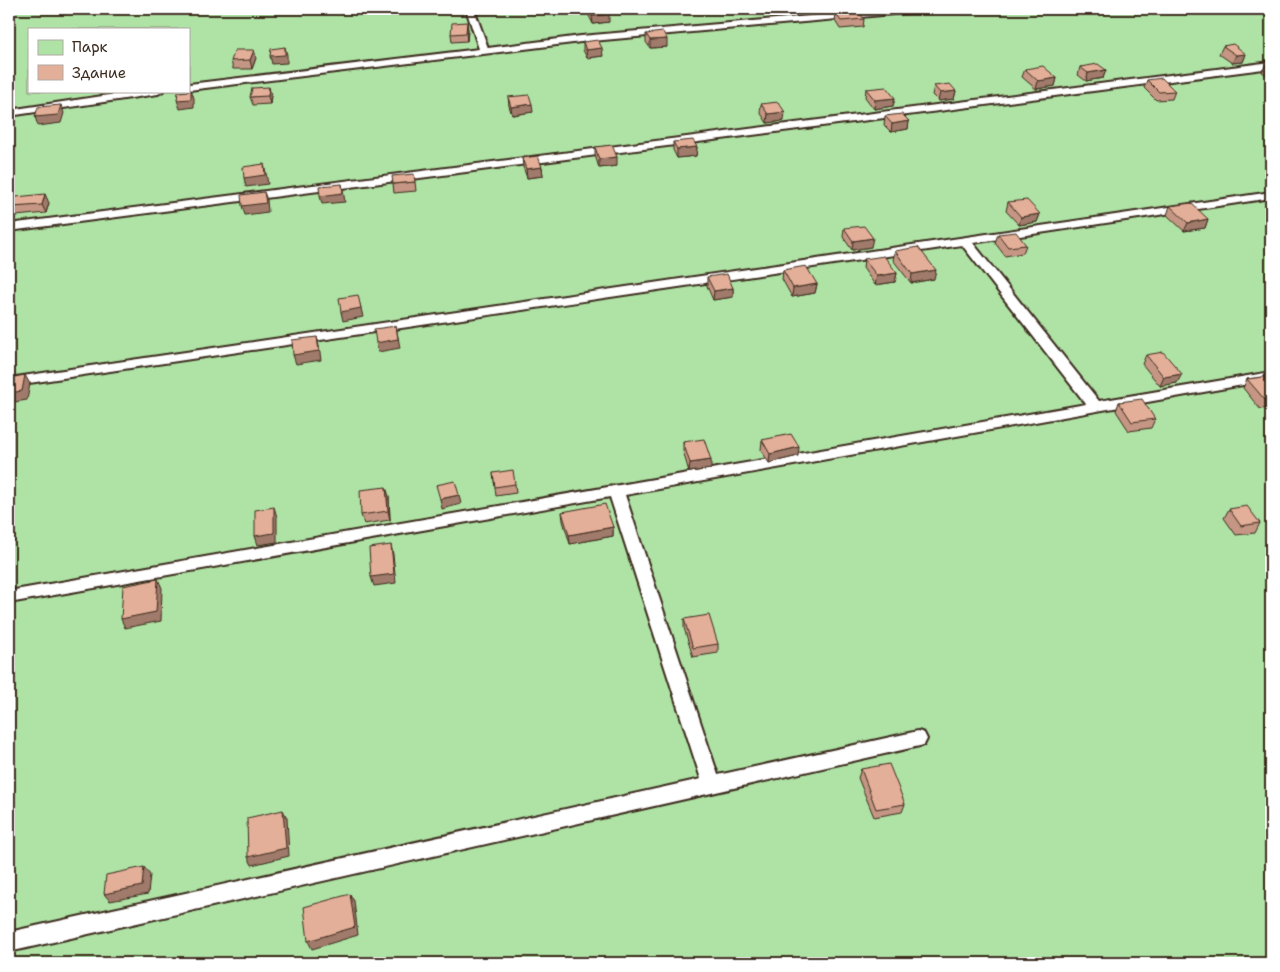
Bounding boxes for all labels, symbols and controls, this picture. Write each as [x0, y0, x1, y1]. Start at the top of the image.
legend [28, 28, 190, 92]
text: Парк [72, 37, 108, 57]
text: Здание [72, 63, 126, 83]

